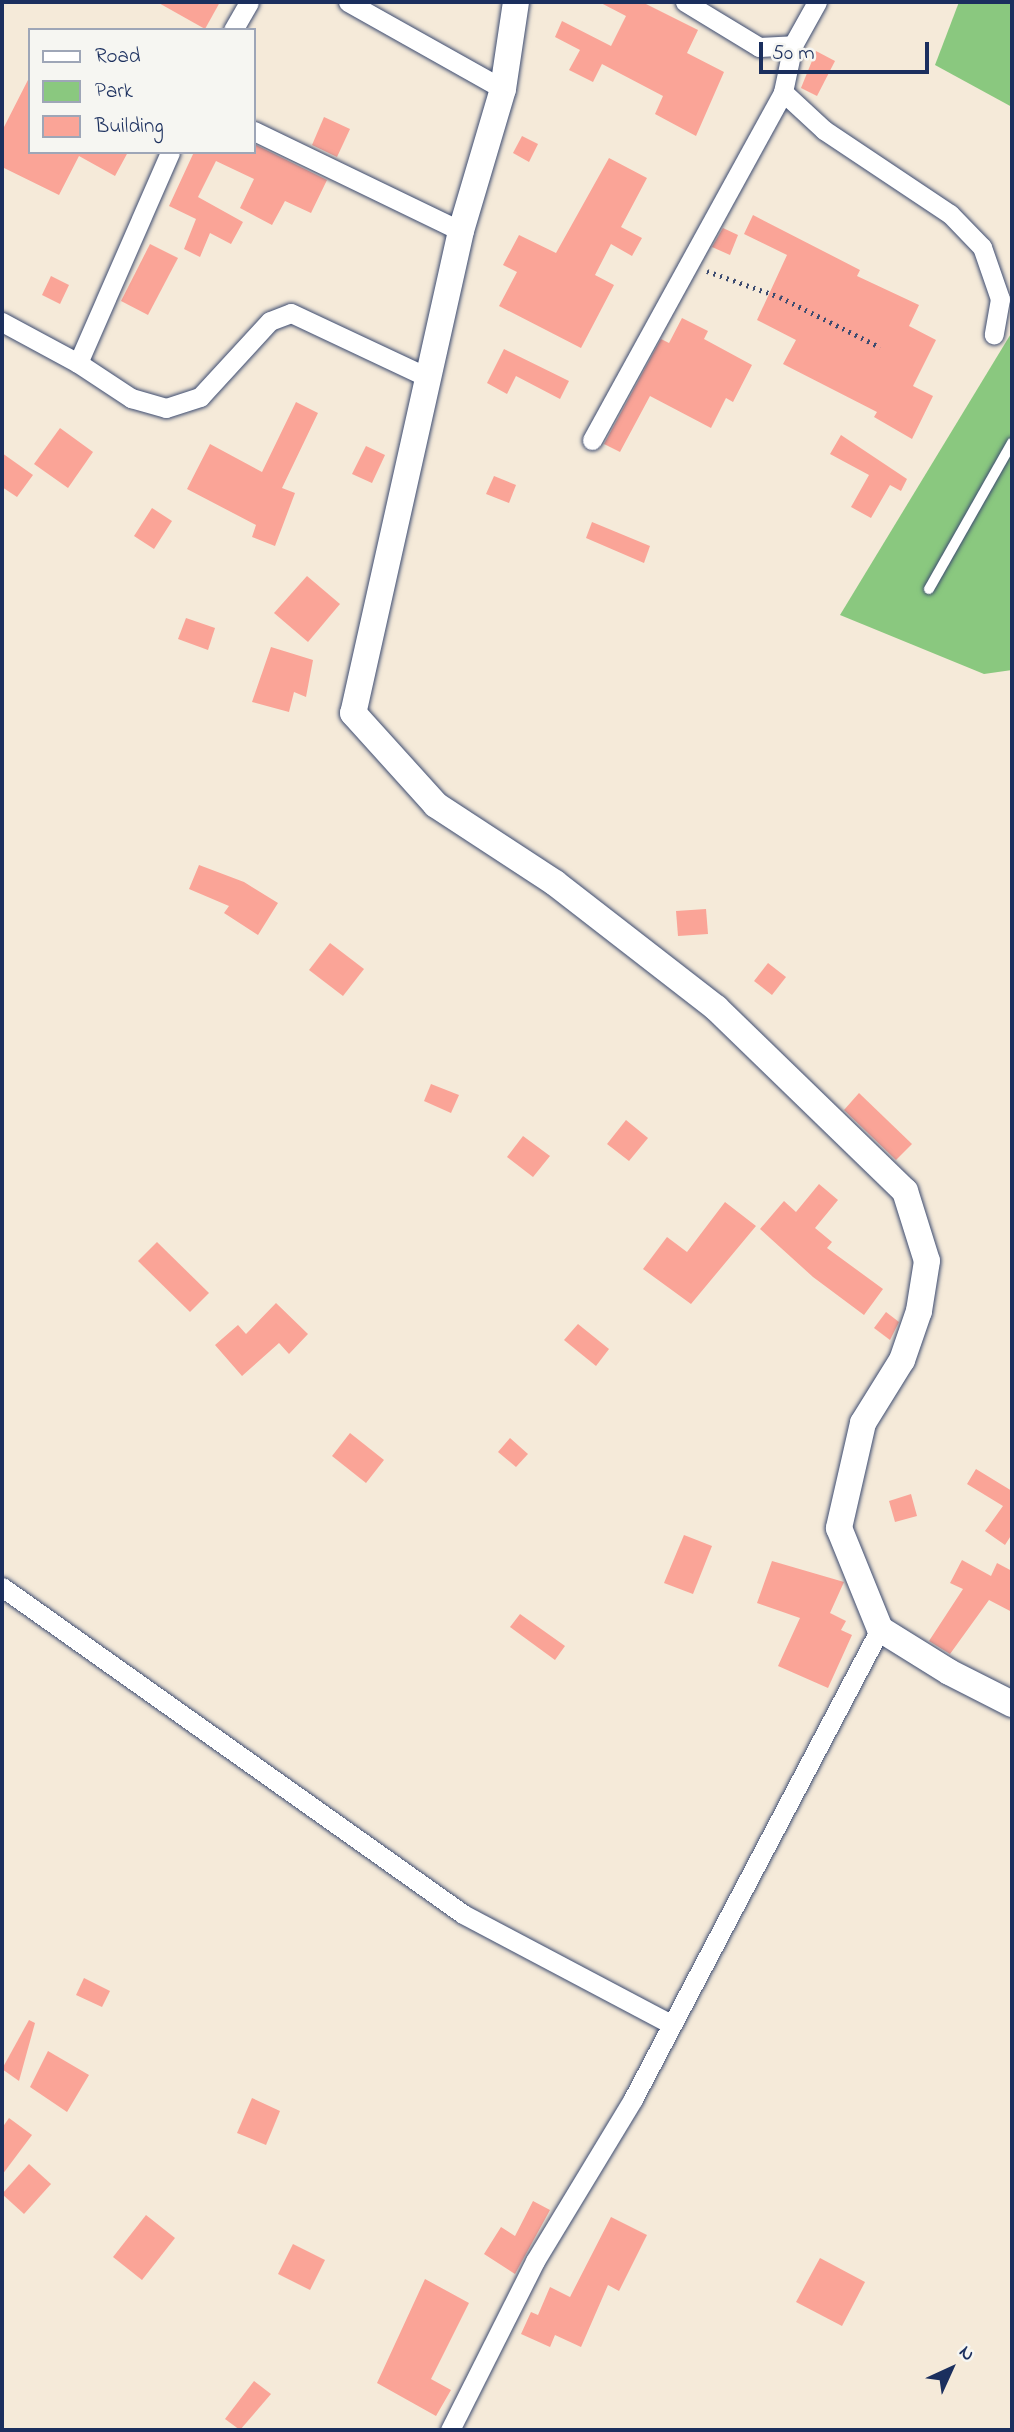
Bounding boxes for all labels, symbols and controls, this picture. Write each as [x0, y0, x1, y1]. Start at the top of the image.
legend [28, 28, 256, 154]
scale bar [762, 28, 932, 72]
text: 50 m [772, 39, 815, 69]
text: Road [95, 42, 141, 72]
text: Park [95, 77, 133, 107]
text: Building [95, 112, 164, 142]
north arrow [916, 2334, 986, 2404]
text: N [952, 2340, 980, 2368]

